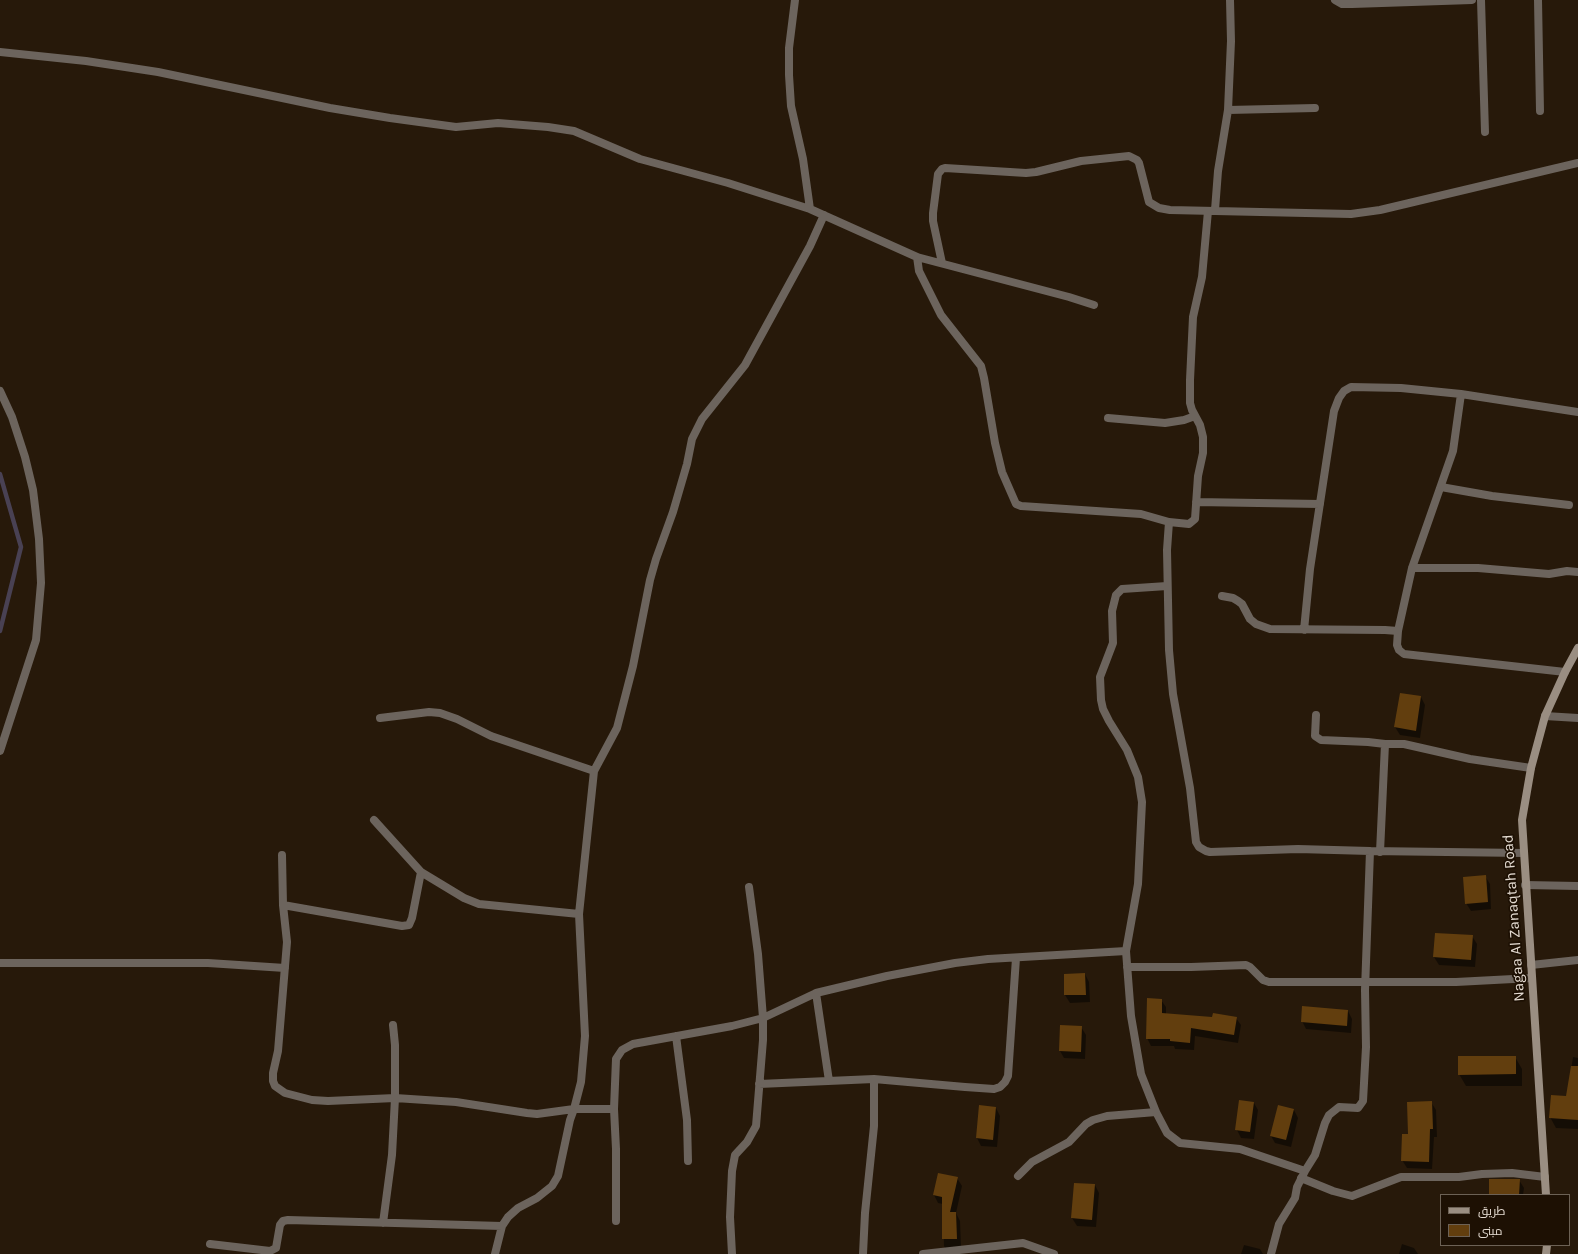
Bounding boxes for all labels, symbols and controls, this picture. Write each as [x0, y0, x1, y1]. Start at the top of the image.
street label: Nagaa Al Zanaqtah Road [1499, 834, 1529, 1002]
legend [1440, 1194, 1570, 1246]
text: طريق [1478, 1204, 1505, 1218]
text: مبنى [1478, 1224, 1503, 1238]

